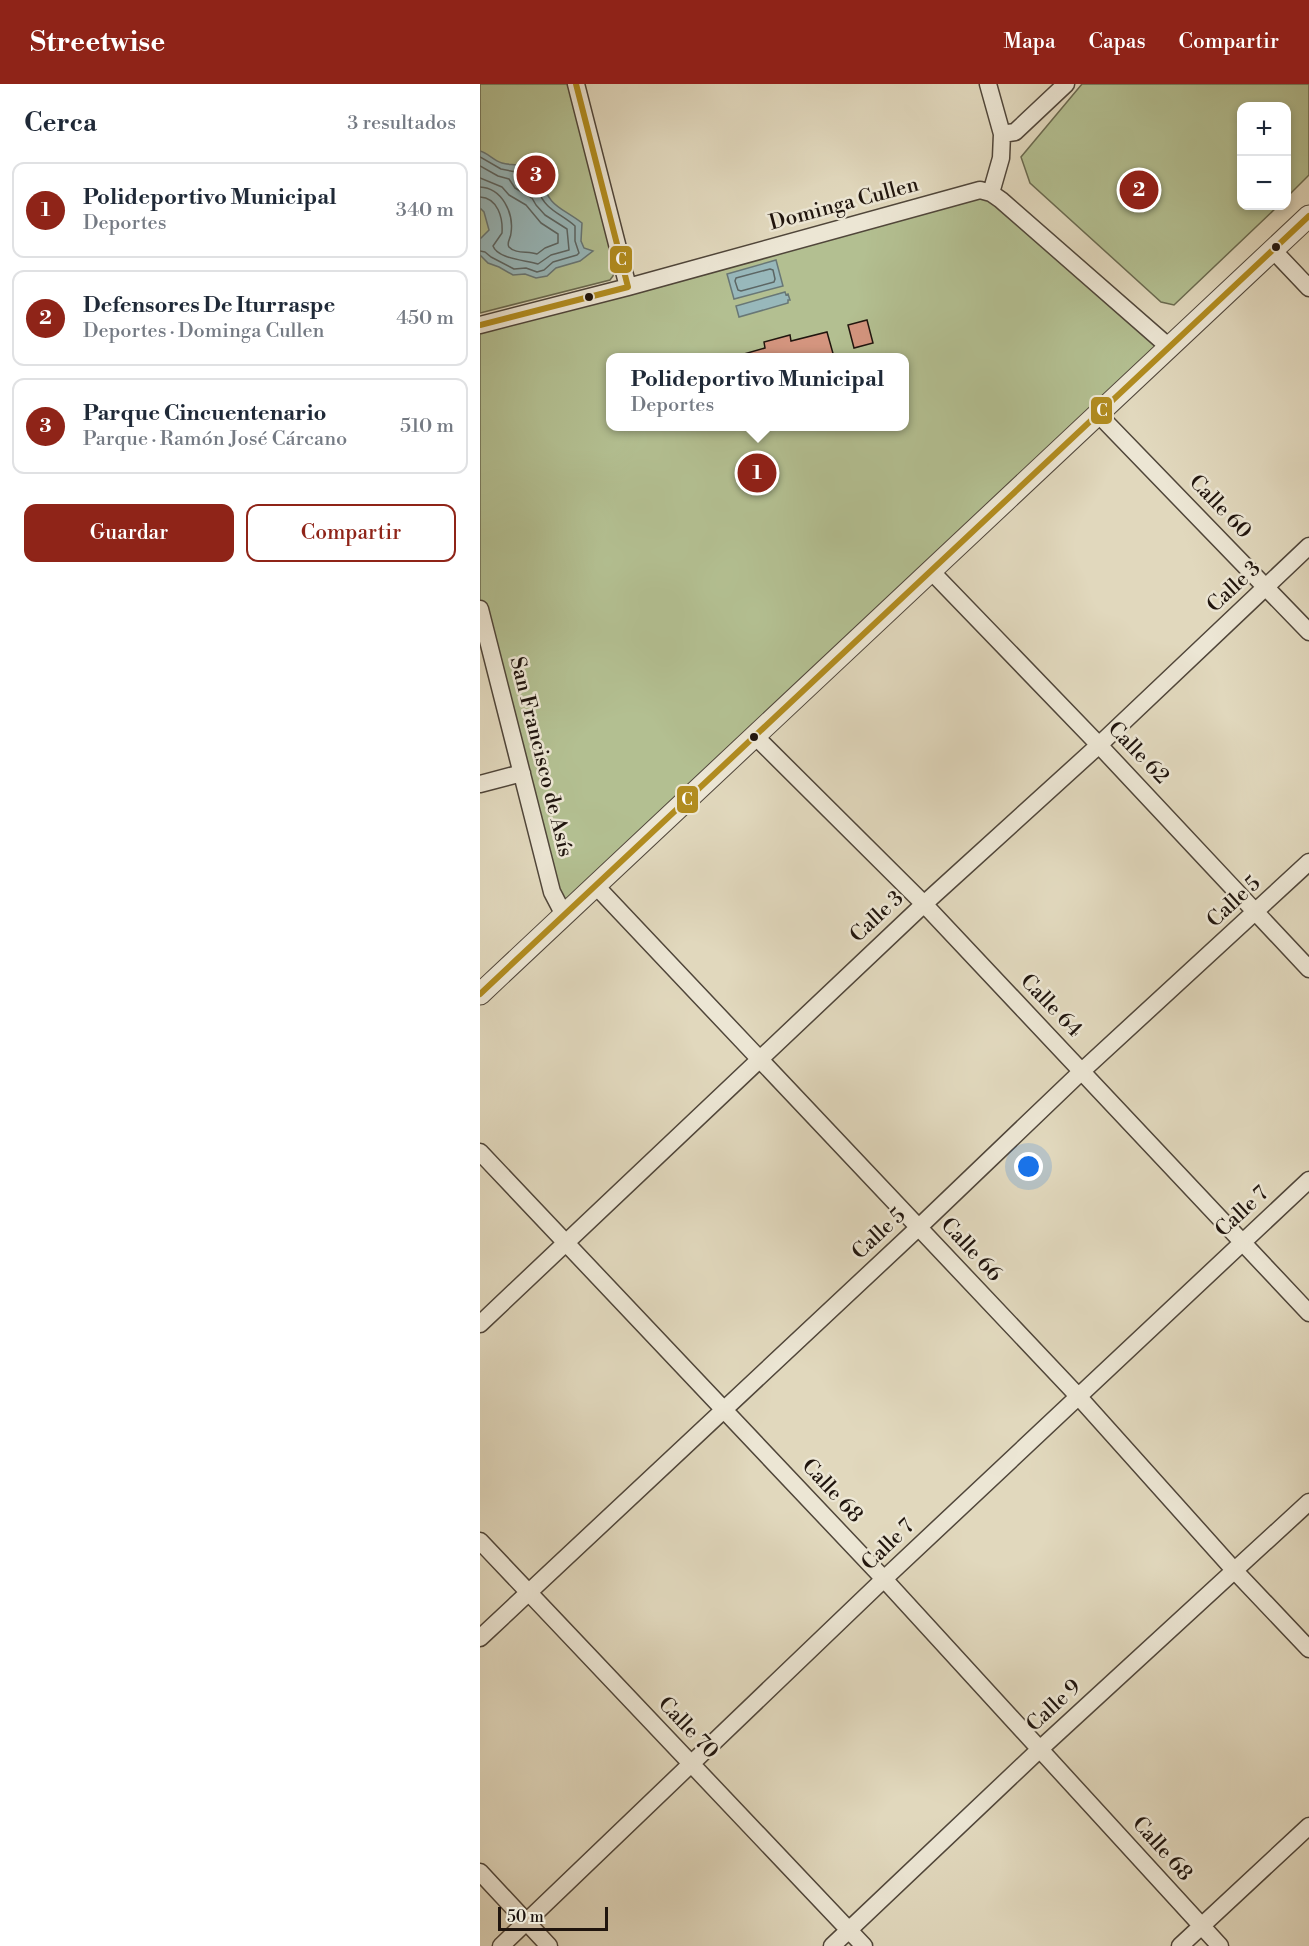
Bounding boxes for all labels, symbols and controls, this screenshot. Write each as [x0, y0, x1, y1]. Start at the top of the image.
text: Streetwise [30, 25, 165, 60]
text: Mapa [1004, 29, 1056, 55]
text: Capas [1089, 29, 1146, 55]
text: Compartir [1179, 29, 1279, 55]
map controls [1237, 102, 1291, 210]
button: + [1237, 102, 1291, 156]
text: Cerca [24, 107, 97, 139]
text: 3 resultados [347, 111, 456, 136]
pin: 3 [516, 152, 556, 197]
button: − [1237, 156, 1291, 210]
pin: 2 [1120, 168, 1158, 212]
street label: Dominga Cullen [766, 171, 922, 236]
text: Polideportivo Municipal [83, 184, 336, 211]
text: 1 [41, 198, 50, 223]
text: 340 m [396, 198, 454, 223]
text: Deportes [83, 211, 166, 236]
unlabelled marker [1270, 241, 1282, 253]
line badge: C [609, 245, 633, 274]
text: C [615, 250, 627, 270]
unlabelled marker [583, 291, 595, 303]
text: Defensores De Iturraspe [83, 292, 335, 319]
text: 2 [39, 306, 52, 331]
text: 450 m [396, 306, 454, 331]
text: Deportes · Dominga Cullen [83, 319, 324, 344]
popup [606, 353, 909, 431]
text: Polideportivo Municipal [631, 366, 884, 393]
text: Deportes [631, 393, 714, 418]
line badge: C [1090, 396, 1113, 425]
text: Parque Cincuentenario [83, 400, 327, 427]
text: C [1096, 401, 1108, 421]
text: 3 [39, 414, 52, 439]
text: 510 m [400, 414, 454, 439]
text: Parque · Ramón José Cárcano [83, 427, 347, 452]
pin: 1 [738, 450, 776, 496]
street label: Calle 60 [1183, 470, 1257, 544]
button: Guardar [24, 504, 234, 562]
button: Compartir [246, 504, 456, 562]
street label: Calle 3 [1202, 556, 1266, 618]
street label: San Francisco de Asís [504, 654, 578, 860]
street label: Calle 62 [1102, 716, 1174, 790]
unlabelled marker [748, 731, 760, 743]
line badge: C [676, 785, 699, 814]
text: C [681, 790, 693, 810]
street label: Calle 5 [1202, 871, 1266, 933]
street label: Calle 3 [845, 886, 909, 948]
street label: Calle 64 [1015, 969, 1087, 1043]
your location [1014, 1152, 1043, 1181]
street label: Calle 7 [1210, 1181, 1274, 1243]
street label: Calle 5 [847, 1203, 911, 1265]
street label: Calle 66 [935, 1213, 1007, 1288]
street label: Calle 68 [796, 1454, 868, 1528]
street label: Calle 7 [856, 1513, 920, 1576]
street label: Calle 9 [1021, 1674, 1087, 1738]
street label: Calle 70 [652, 1691, 724, 1765]
street label: Calle 68 [1126, 1811, 1198, 1887]
scale bar [498, 1904, 608, 1932]
text: 50 m [507, 1907, 544, 1927]

